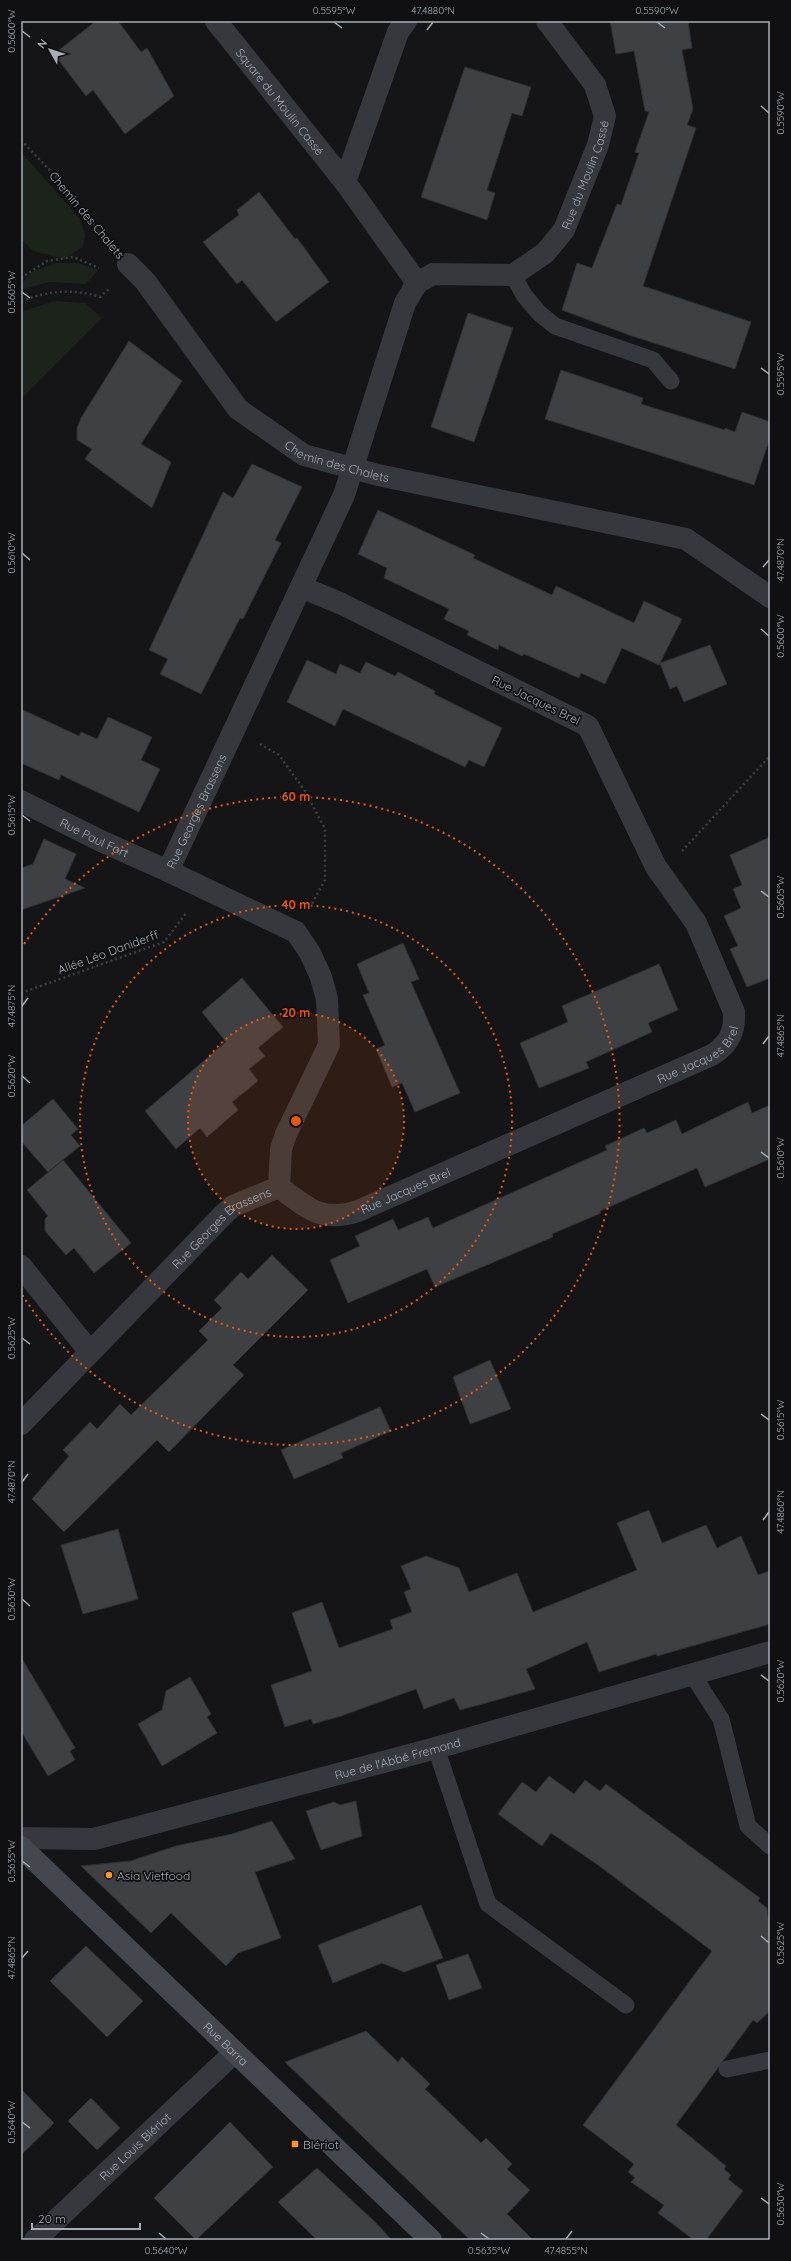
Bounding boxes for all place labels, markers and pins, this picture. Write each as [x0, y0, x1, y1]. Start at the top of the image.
centre of rings [289, 1114, 303, 1128]
place label: Asia Vietfood [117, 1868, 190, 1883]
marker: Asia Vietfood [104, 1870, 114, 1880]
place label: Blériot [303, 2137, 339, 2152]
marker: Blériot [290, 2139, 300, 2149]

